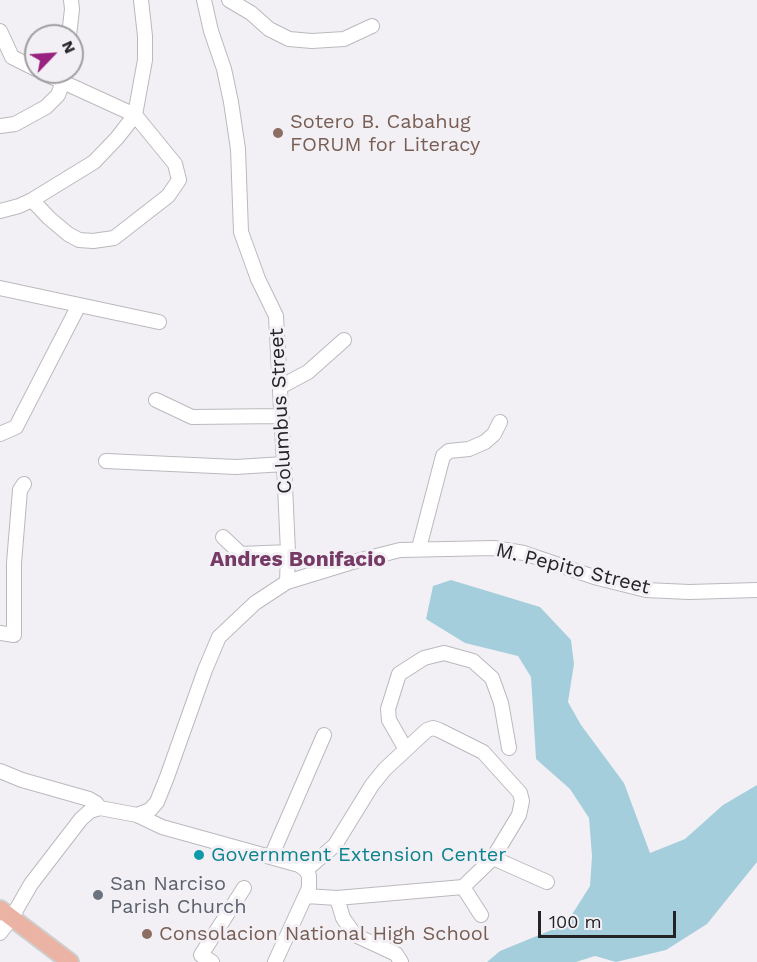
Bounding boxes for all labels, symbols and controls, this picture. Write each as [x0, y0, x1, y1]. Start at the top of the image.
north arrow [24, 24, 84, 84]
text: N [58, 38, 80, 56]
place label: Sotero B. Cabahug FORUM for Literacy [290, 110, 480, 157]
marker: Sotero B. Cabahug FORUM for Literacy [271, 126, 285, 140]
street label: Columbus Street [265, 328, 297, 494]
street label: M. Pepito Street [493, 538, 653, 600]
district label: Andres Bonifacio [210, 547, 386, 573]
place label: Government Extension Center [211, 843, 506, 867]
marker: Government Extension Center [192, 848, 206, 862]
place label: San Narciso Parish Church [110, 872, 247, 919]
marker: San Narciso Parish Church [91, 888, 105, 902]
scale bar [541, 899, 679, 937]
text: 100 m [549, 911, 602, 932]
place label: Consolacion National High School [159, 922, 489, 946]
marker: Consolacion National High School [140, 927, 154, 941]

